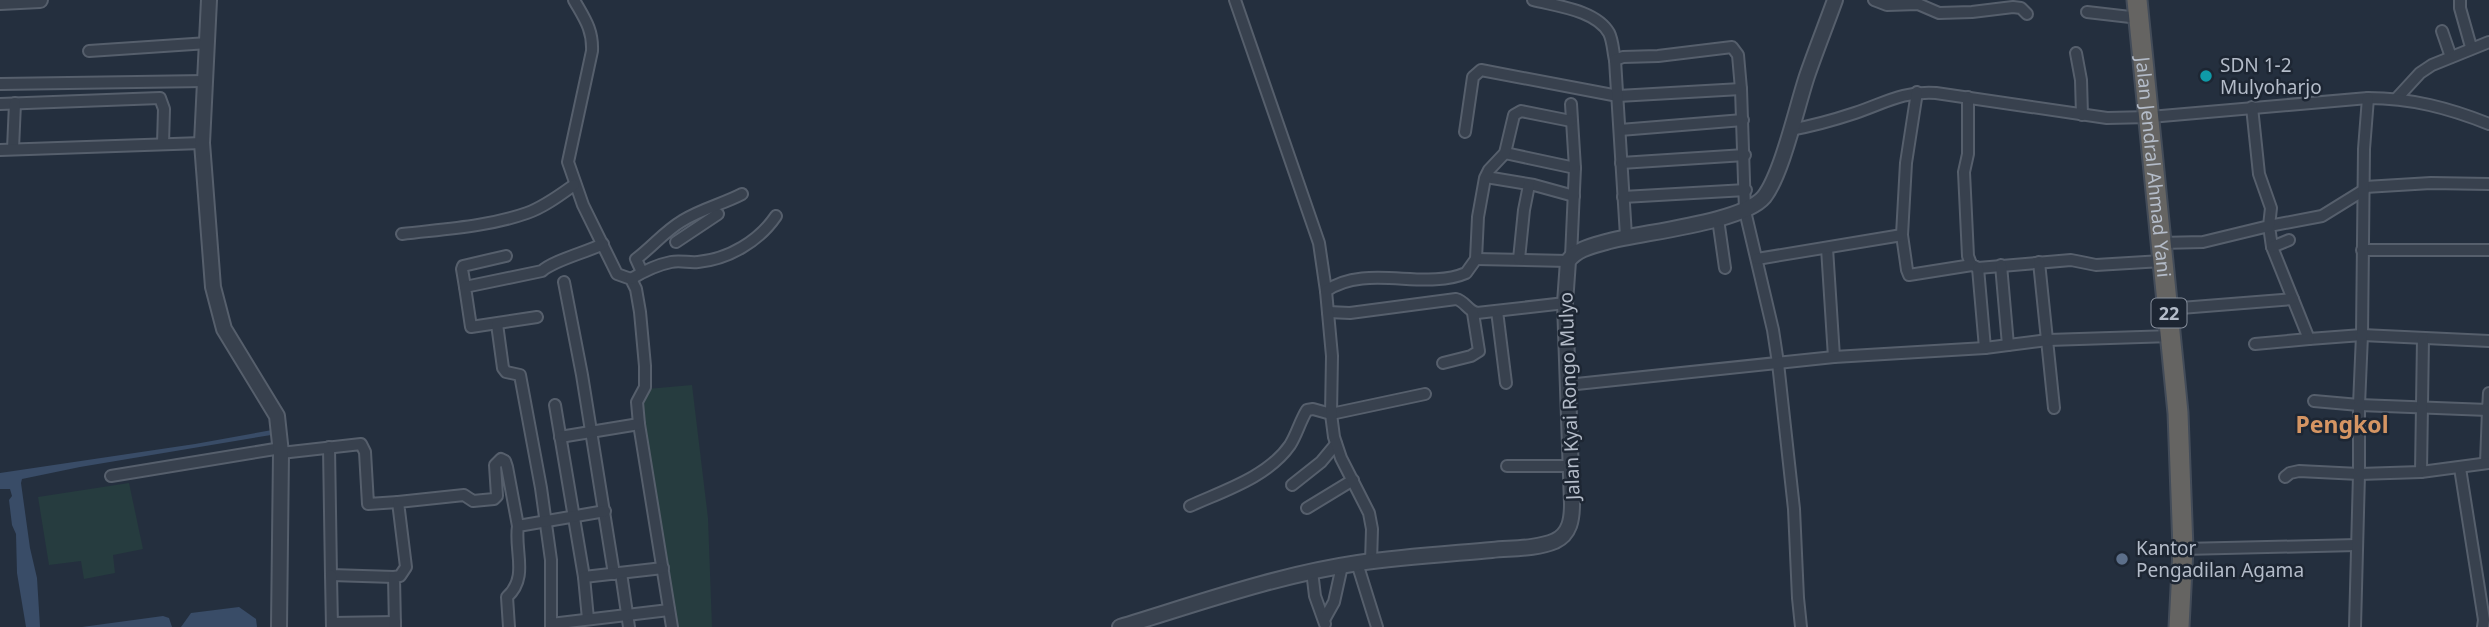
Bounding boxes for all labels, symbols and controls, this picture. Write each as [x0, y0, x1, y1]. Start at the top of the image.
place label: SDN 1-2 Mulyoharjo [2220, 52, 2322, 100]
street label: Jalan Jendral Ahmad Yani [2130, 54, 2177, 279]
marker: SDN 1-2 Mulyoharjo [2198, 68, 2214, 84]
street label: Jalan Kyai Rongo Mulyo [1552, 291, 1586, 503]
road number: 22 [2152, 298, 2186, 328]
district label: Pengkol [2296, 408, 2389, 440]
place label: Kantor Pengadilan Agama [2136, 535, 2304, 583]
marker: Kantor Pengadilan Agama [2114, 551, 2130, 567]

